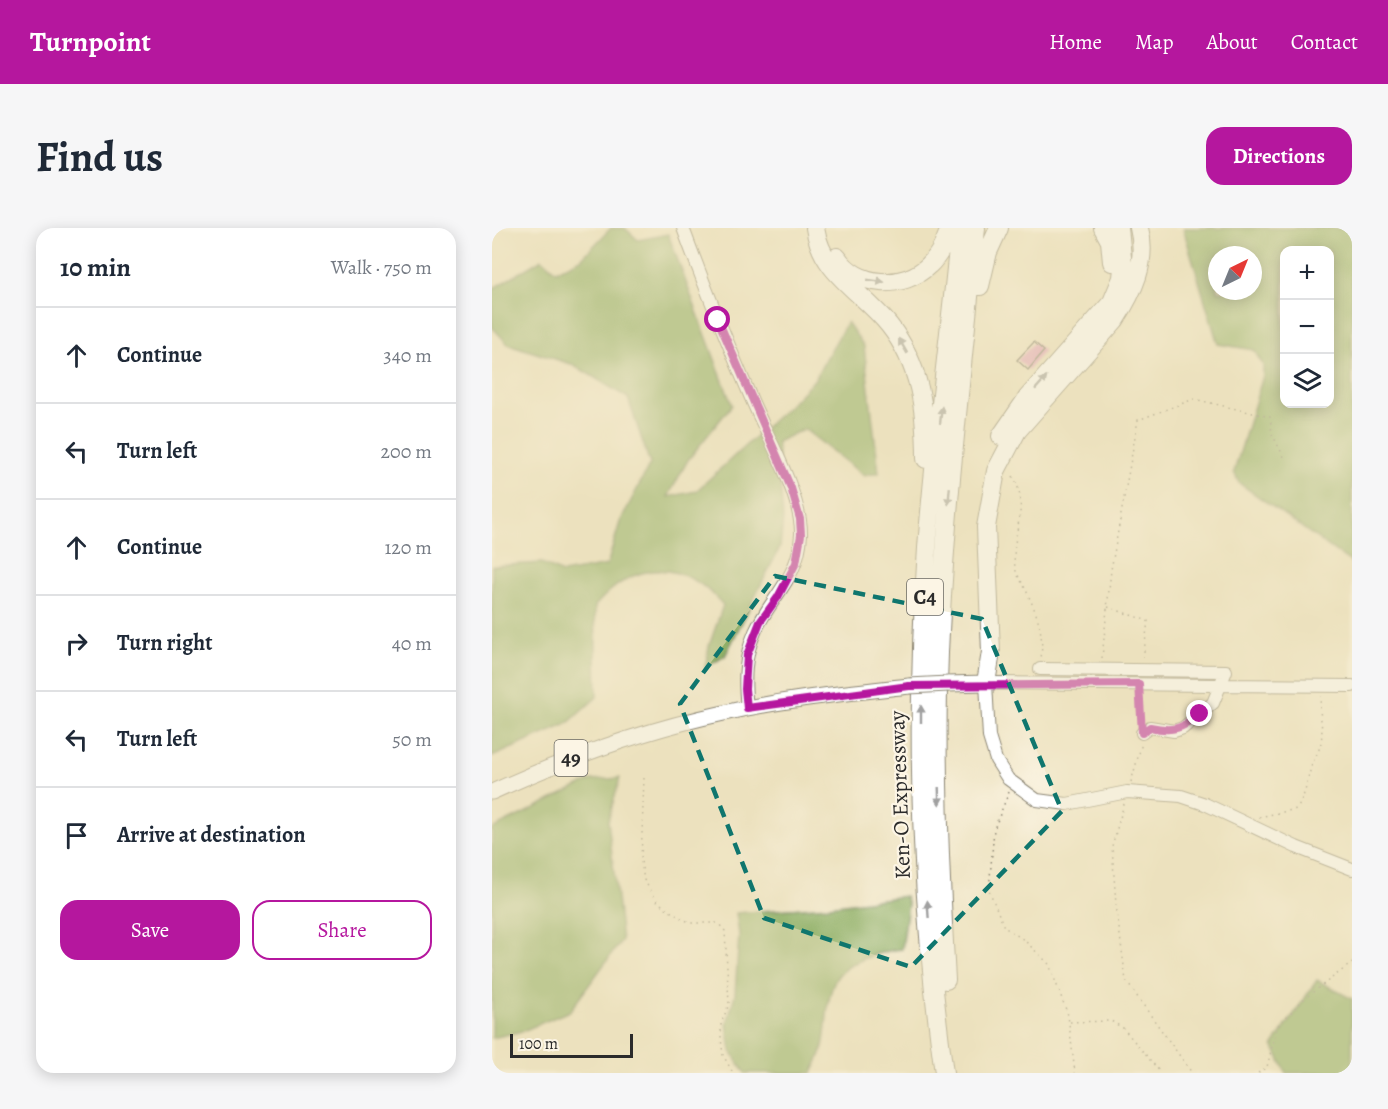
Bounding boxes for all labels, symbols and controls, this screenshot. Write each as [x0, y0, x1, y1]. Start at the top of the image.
text: Turnpoint [30, 23, 151, 61]
text: Home [1049, 28, 1102, 56]
text: Map [1135, 28, 1173, 56]
text: About [1206, 28, 1258, 56]
text: Contact [1291, 28, 1358, 56]
button: Directions [1206, 127, 1352, 185]
text: Find us [36, 128, 163, 185]
north arrow [1208, 246, 1262, 300]
map controls [1280, 246, 1334, 408]
button: + [1280, 246, 1334, 300]
text: 10 min [60, 250, 131, 285]
text: Walk · 750 m [331, 254, 432, 281]
one-way arrow [867, 276, 886, 285]
button: − [1280, 300, 1334, 354]
route start [704, 306, 730, 332]
one-way arrow [897, 338, 908, 354]
icon: ahead [60, 339, 93, 372]
text: Continue [117, 340, 202, 370]
text: 340 m [383, 342, 432, 369]
button: layers [1280, 354, 1334, 408]
one-way arrow [1034, 376, 1047, 391]
one-way arrow [936, 405, 945, 424]
icon: left [60, 435, 93, 468]
text: Turn left [117, 436, 197, 466]
text: 200 m [381, 438, 432, 465]
one-way arrow [944, 487, 954, 506]
icon: ahead [60, 531, 93, 564]
text: Continue [117, 532, 202, 562]
text: 120 m [384, 534, 432, 561]
road number: C4 [907, 579, 943, 615]
icon: right [60, 627, 93, 660]
text: Turn right [117, 628, 213, 658]
text: 40 m [392, 630, 432, 657]
route end [1186, 700, 1212, 726]
one-way arrow [916, 705, 926, 724]
street label: Ken-O Expressway [882, 710, 918, 880]
icon: left [60, 723, 93, 756]
text: Turn left [117, 724, 197, 754]
text: 50 m [392, 726, 432, 753]
road number: 49 [554, 740, 588, 776]
one-way arrow [934, 786, 944, 805]
icon: arrive [60, 819, 93, 852]
text: Arrive at destination [117, 820, 306, 850]
one-way arrow [924, 899, 933, 918]
button: Save [60, 900, 240, 960]
button: Share [252, 900, 432, 960]
scale bar [510, 1031, 633, 1058]
text: 100 m [519, 1033, 558, 1055]

